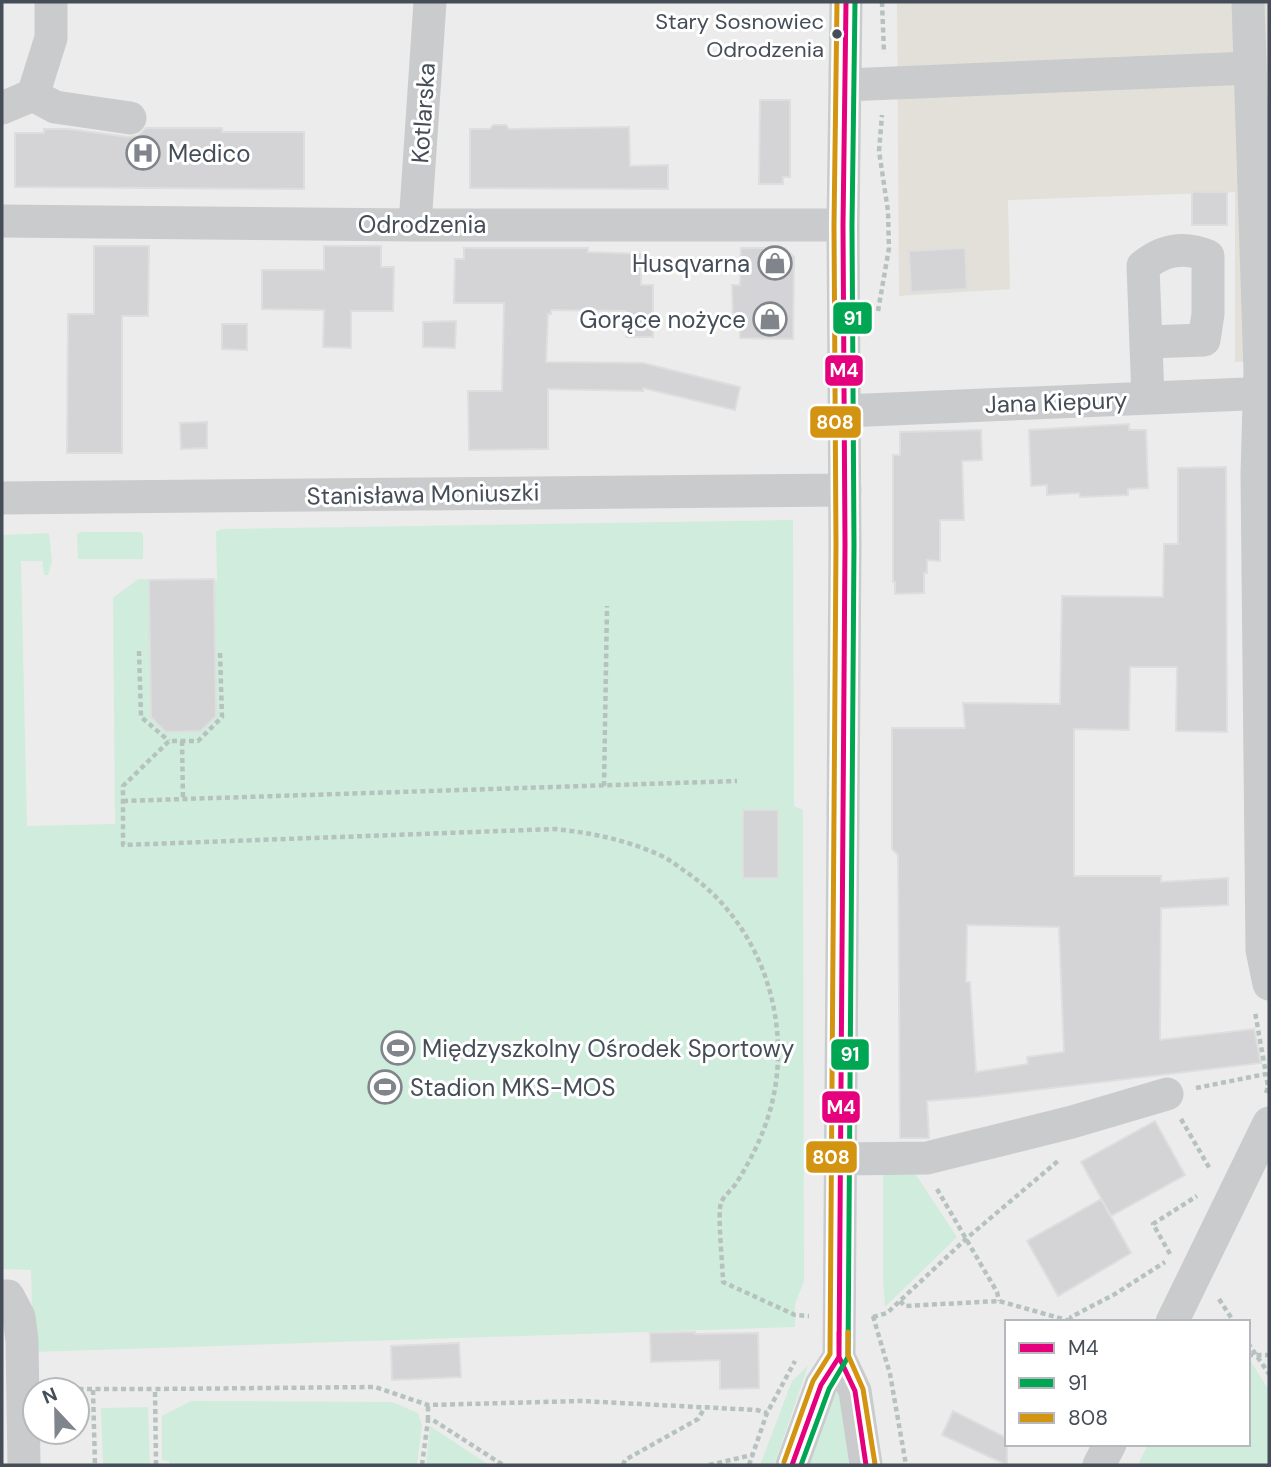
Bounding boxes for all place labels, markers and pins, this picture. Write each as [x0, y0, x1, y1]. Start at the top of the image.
place label: Stary Sosnowiec Odrodzenia [655, 7, 824, 64]
marker: Stary Sosnowiec Odrodzenia [830, 27, 844, 41]
hospital icon: Medico [124, 134, 162, 172]
place label: Medico [168, 138, 251, 169]
shop icon: Husqvarna [756, 244, 794, 282]
place label: Husqvarna [632, 248, 750, 279]
shop icon: Gorące nożyce [751, 300, 789, 338]
place label: Gorące nożyce [579, 304, 746, 335]
sports icon: Międzyszkolny Ośrodek Sportowy [379, 1029, 417, 1067]
place label: Międzyszkolny Ośrodek Sportowy [422, 1033, 794, 1064]
sports icon: Stadion MKS-MOS [366, 1068, 404, 1106]
place label: Stadion MKS-MOS [410, 1072, 615, 1103]

